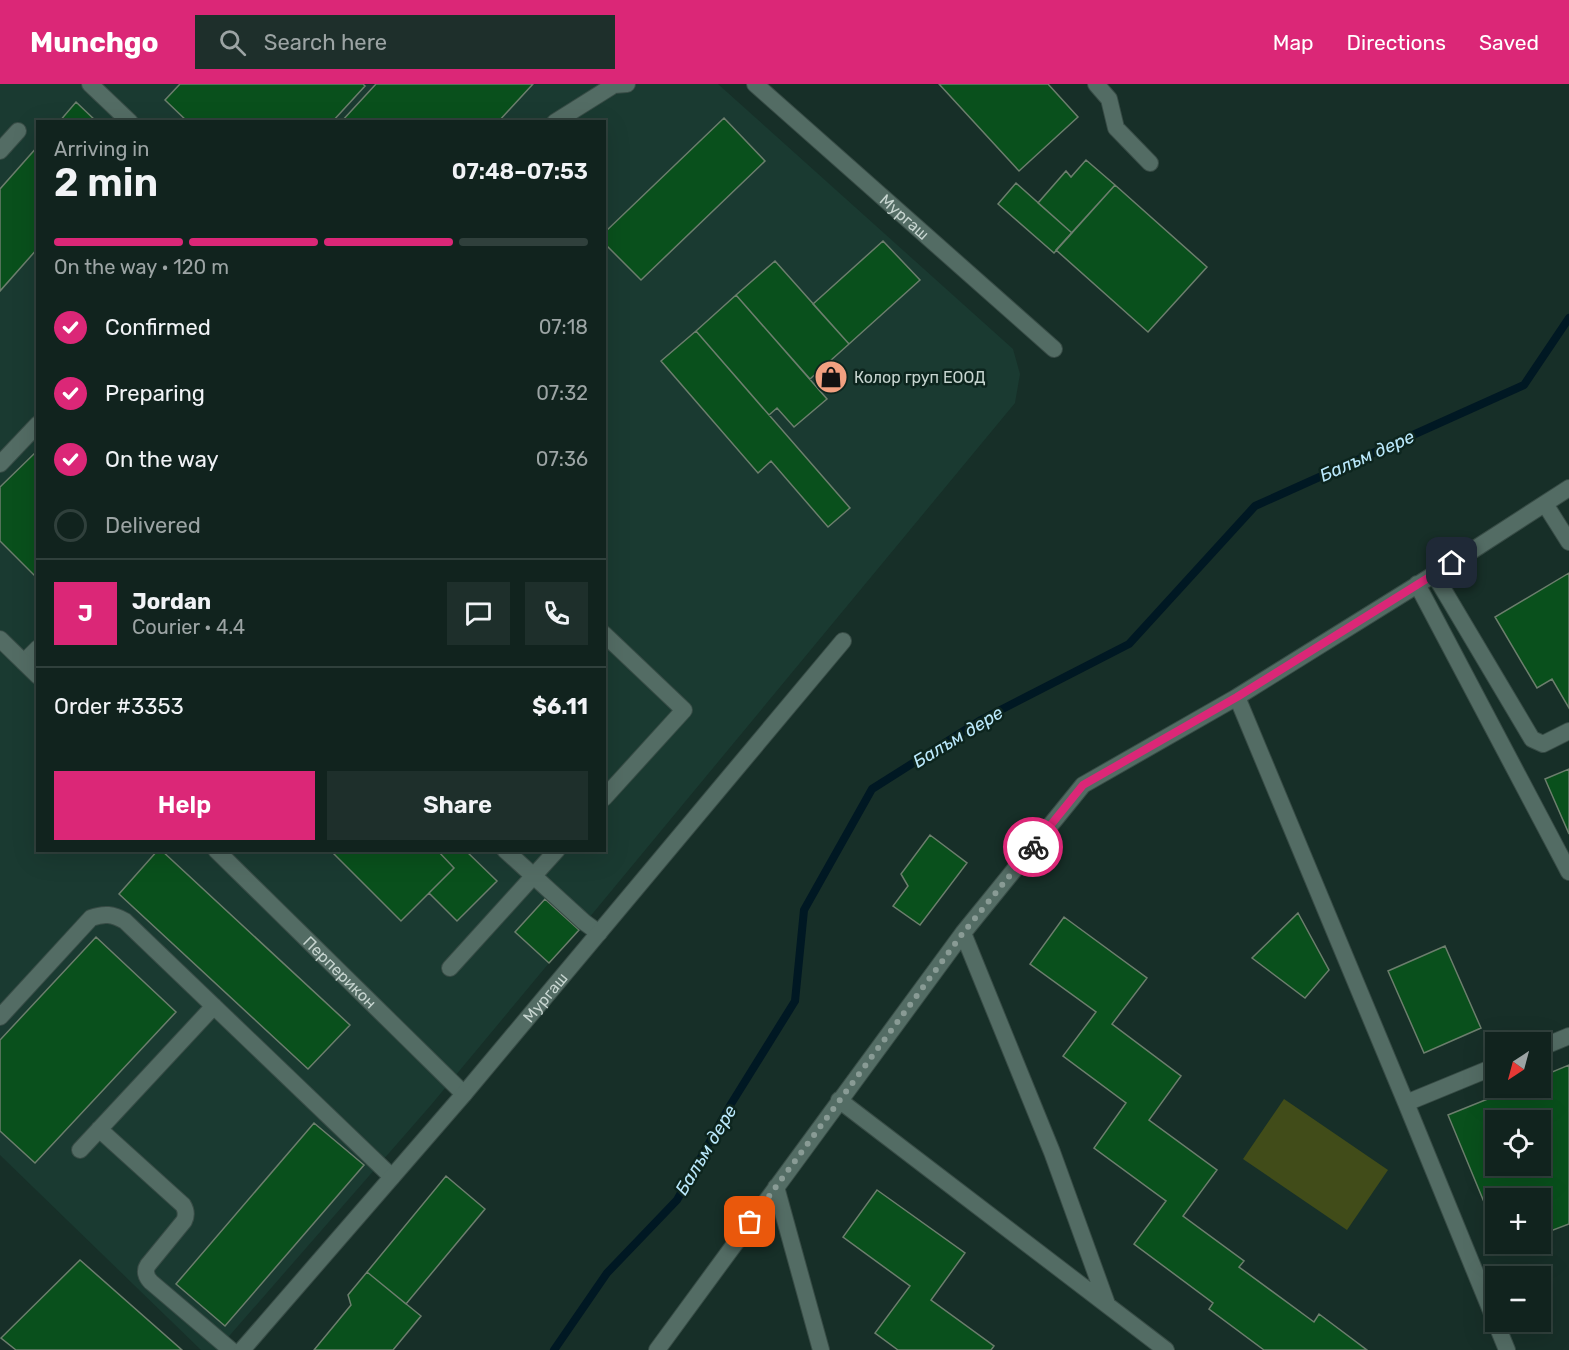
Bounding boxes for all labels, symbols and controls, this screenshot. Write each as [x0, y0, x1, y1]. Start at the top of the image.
search box [195, 15, 615, 69]
text: Munchgo [30, 26, 159, 59]
icon: search [216, 26, 249, 59]
text: Search here [264, 29, 387, 56]
text: Map [1273, 30, 1314, 55]
text: Directions [1347, 30, 1446, 55]
text: Saved [1479, 30, 1539, 55]
text: Arriving in [54, 137, 149, 161]
text: 07:48–07:53 [452, 158, 588, 185]
text: 2 min [54, 160, 158, 206]
street label: Мургаш [876, 190, 933, 243]
text: On the way · 120 m [54, 255, 229, 279]
icon: check [54, 311, 87, 344]
text: Confirmed [105, 314, 211, 341]
text: 07:18 [539, 315, 588, 339]
shop icon: Колор груп ЕООД [813, 359, 849, 395]
place label: Колор груп ЕООД [854, 368, 986, 387]
icon: check [54, 377, 87, 410]
text: Preparing [105, 380, 205, 407]
text: 07:32 [536, 381, 588, 405]
water label: Балъм дере [1316, 425, 1418, 487]
icon: check [54, 443, 87, 476]
text: On the way [105, 446, 219, 473]
text: 07:36 [536, 447, 588, 471]
text: Delivered [105, 512, 201, 539]
pin [1426, 537, 1477, 588]
icon: home [1435, 546, 1468, 579]
button: chat [447, 582, 510, 645]
button: phone [525, 582, 588, 645]
text: Jordan [132, 588, 211, 615]
text: J [78, 600, 93, 627]
text: Courier · 4.4 [132, 615, 245, 639]
text: Order #3353 [54, 693, 184, 720]
text: $6.11 [532, 693, 588, 720]
water label: Балъм дере [909, 702, 1007, 772]
button: Help [54, 771, 315, 840]
button: Share [327, 771, 588, 840]
courier [1003, 817, 1063, 877]
icon: bike [1017, 831, 1050, 864]
street label: Перперикон [300, 932, 380, 1012]
street label: Мургаш [519, 968, 571, 1026]
north arrow [1485, 1032, 1551, 1098]
map controls [1485, 1032, 1551, 1332]
water label: Балъм дере [671, 1101, 741, 1199]
button: locate [1485, 1110, 1551, 1176]
button: + [1485, 1188, 1551, 1254]
pin [724, 1196, 775, 1247]
icon: bag [733, 1205, 766, 1238]
button: − [1485, 1266, 1551, 1332]

